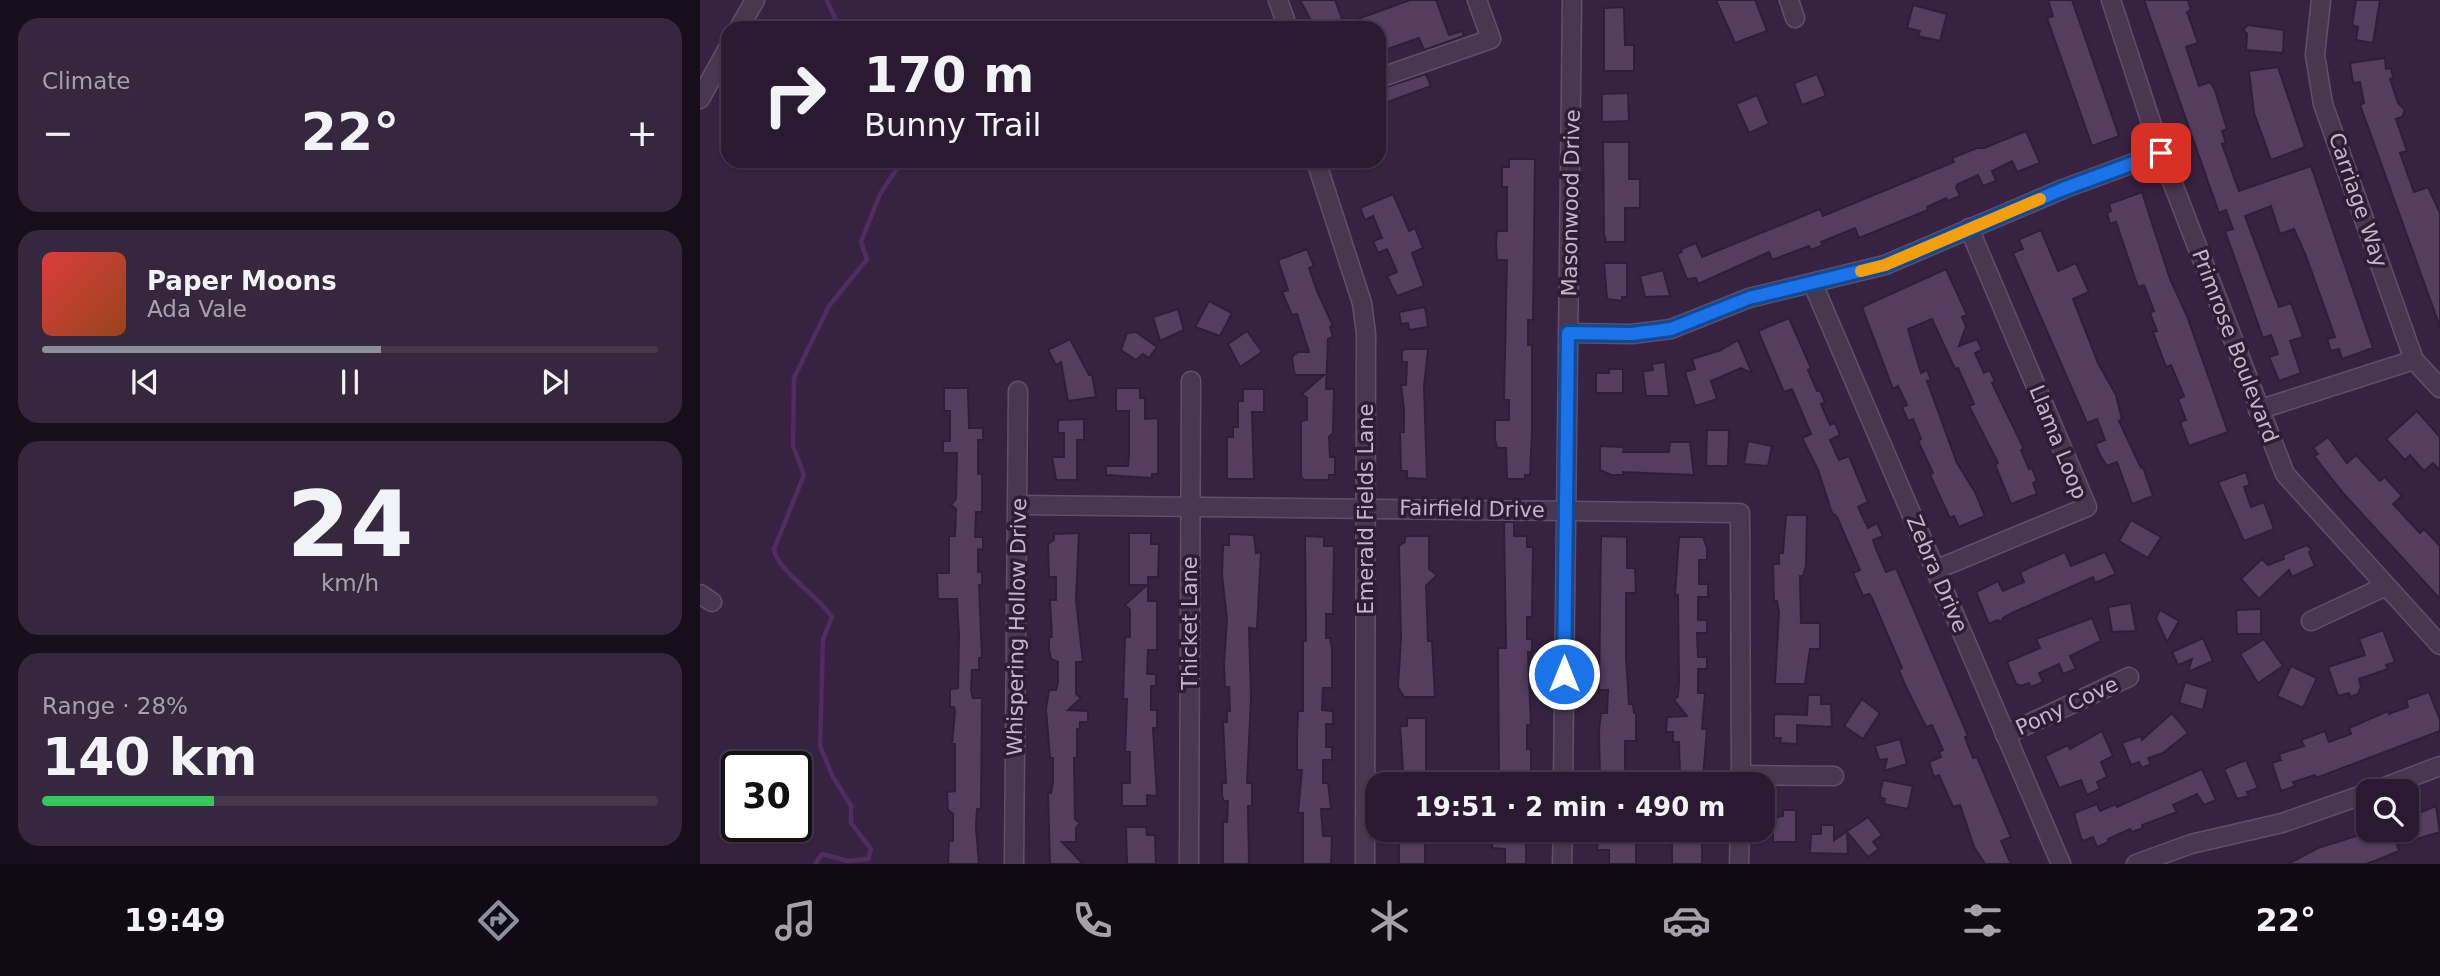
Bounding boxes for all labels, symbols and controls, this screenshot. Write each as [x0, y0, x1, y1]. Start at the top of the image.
text: 170 m [864, 47, 1034, 104]
icon: right [749, 49, 840, 140]
text: Climate [42, 68, 131, 94]
text: 22° [301, 102, 399, 162]
text: Bunny Trail [864, 106, 1041, 144]
street label: Masonwood Drive [1557, 109, 1585, 297]
text: − [42, 111, 74, 155]
text: + [626, 111, 658, 155]
pin [2131, 123, 2191, 183]
street label: Carriage Way [2324, 130, 2392, 270]
icon: arrive [2142, 134, 2180, 172]
street label: Primrose Boulevard [2187, 246, 2283, 446]
text: Paper Moons [147, 266, 337, 296]
text: Ada Vale [147, 296, 247, 322]
icon: previous [126, 363, 164, 401]
icon: pause [331, 363, 369, 401]
icon: next [536, 363, 574, 401]
street label: Llama Loop [2024, 382, 2092, 502]
street label: Emerald Fields Lane [1354, 404, 1378, 614]
text: 24 [287, 472, 413, 577]
street label: Fairfield Drive [1399, 496, 1545, 522]
street label: Whispering Hollow Drive [1003, 498, 1031, 756]
street label: Zebra Drive [1902, 512, 1972, 636]
street label: Thicket Lane [1178, 556, 1202, 691]
text: km/h [321, 570, 379, 596]
position arrow [1527, 637, 1601, 711]
street label: Pony Cove [2012, 672, 2122, 740]
text: Range · 28% [42, 693, 188, 719]
text: 140 km [42, 727, 257, 787]
speed limit sign: 30 [721, 751, 812, 842]
map controls [2356, 779, 2419, 842]
button: search [2356, 779, 2419, 842]
text: 19:51 · 2 min · 490 m [1415, 792, 1725, 822]
icon: directions [474, 896, 523, 945]
icon: music [771, 896, 820, 945]
icon: phone [1068, 896, 1117, 945]
icon: climate [1365, 896, 1414, 945]
icon: car [1662, 896, 1711, 945]
icon: filters [1958, 896, 2007, 945]
text: 19:49 [124, 901, 226, 939]
text: 22° [2255, 901, 2316, 939]

